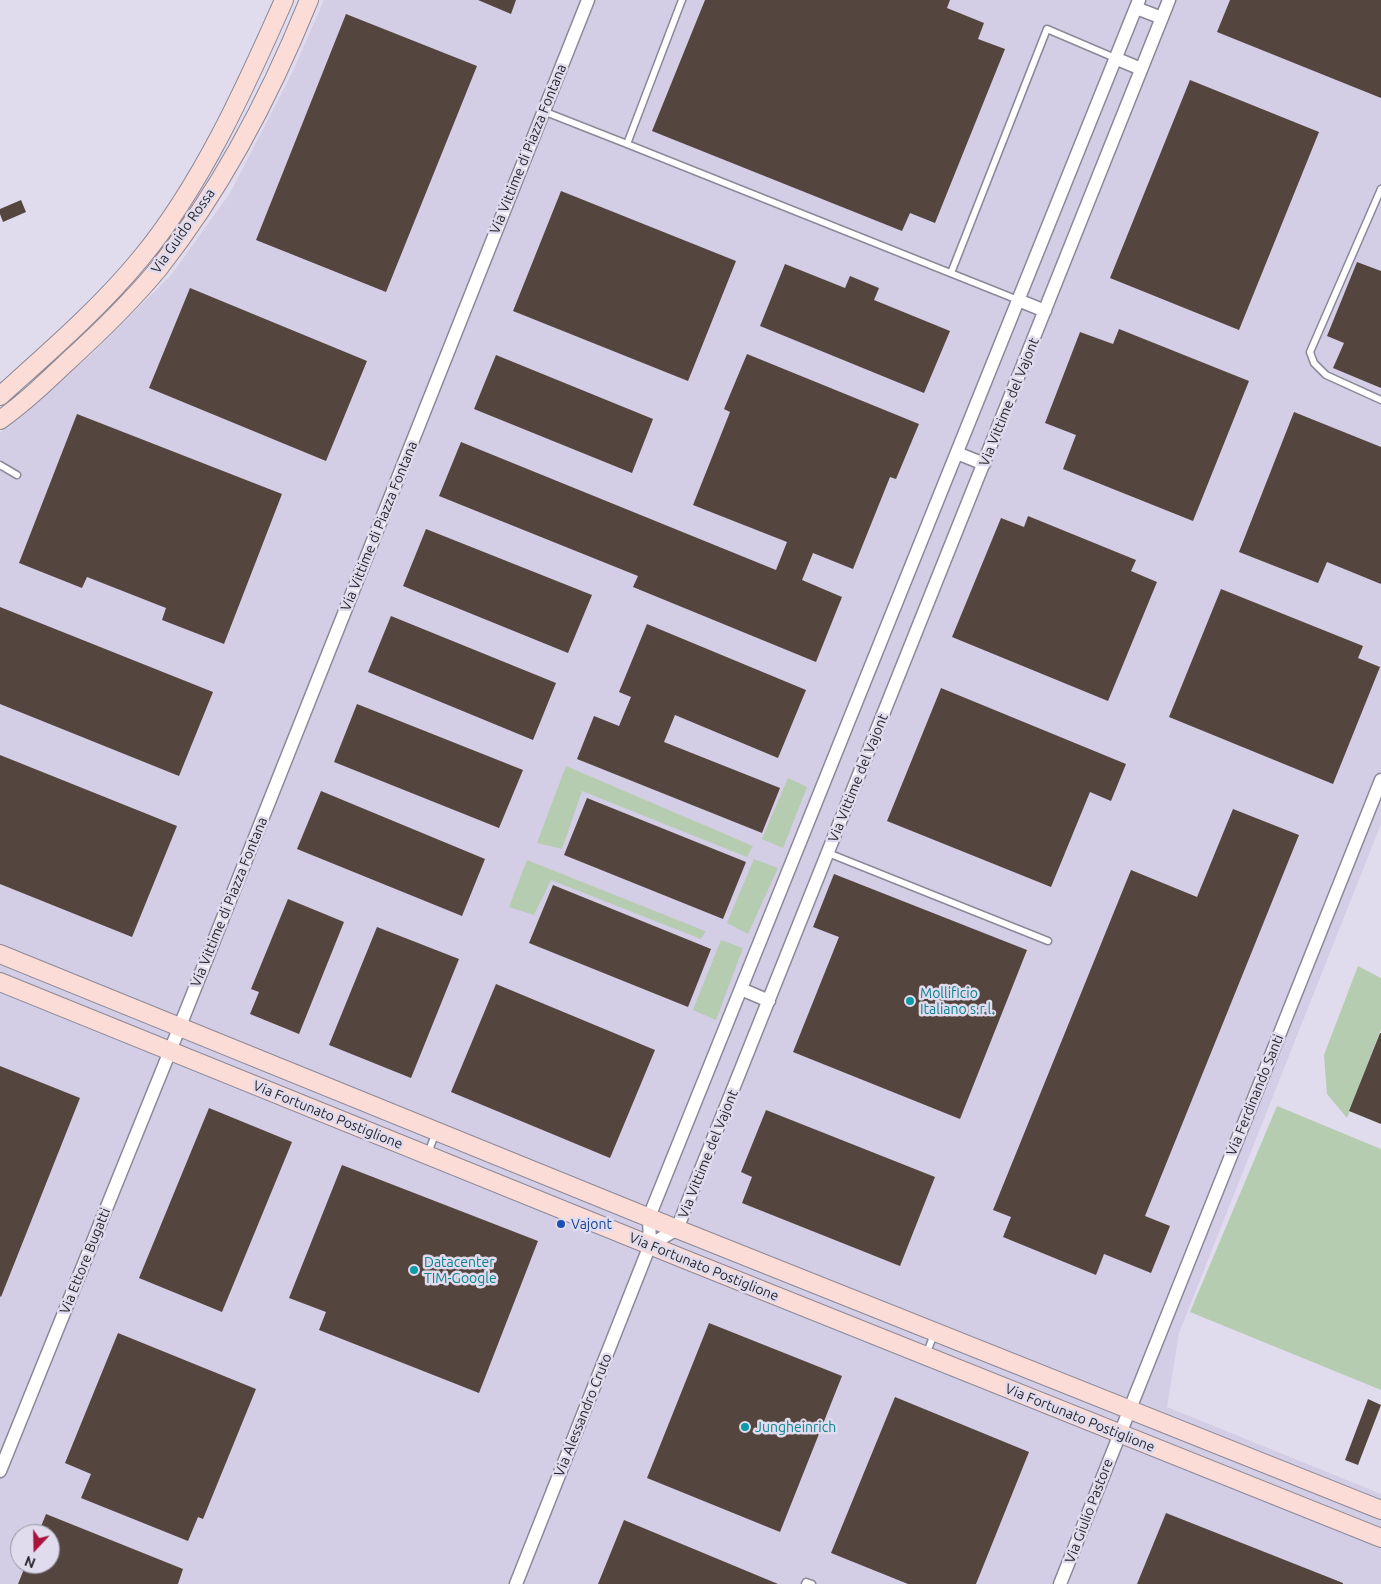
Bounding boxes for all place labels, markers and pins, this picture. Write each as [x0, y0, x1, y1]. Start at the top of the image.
place label: Mollificio Italiano s.r.l. [920, 985, 995, 1018]
marker: Mollificio Italiano s.r.l. [904, 995, 916, 1007]
place label: Vajont [571, 1216, 612, 1232]
marker: Vajont [555, 1218, 567, 1230]
place label: Datacenter TIM-Google [424, 1254, 497, 1286]
marker: Datacenter TIM-Google [408, 1264, 420, 1276]
place label: Jungheinrich [755, 1419, 836, 1435]
marker: Jungheinrich [739, 1421, 751, 1433]

